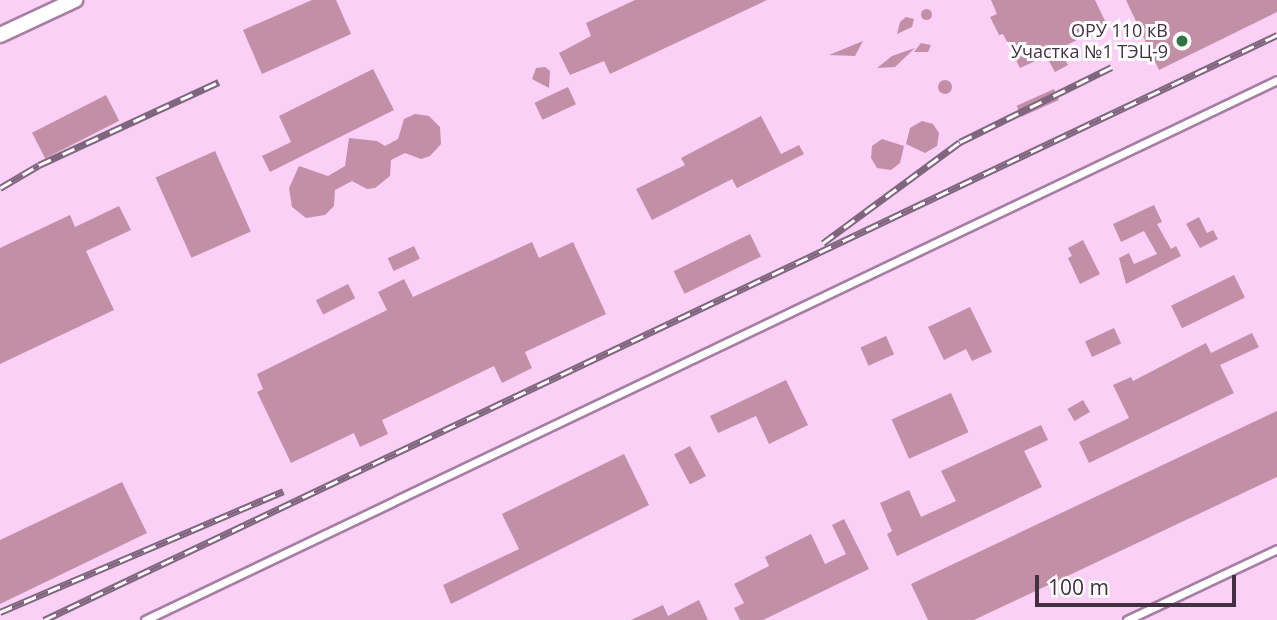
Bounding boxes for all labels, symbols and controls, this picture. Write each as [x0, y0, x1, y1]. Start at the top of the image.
place label: ОРУ 110 кВ Участка №1 ТЭЦ-9 [1011, 20, 1168, 62]
marker: ОРУ 110 кВ Участка №1 ТЭЦ-9 [1174, 33, 1190, 49]
scale bar [1039, 560, 1240, 604]
text: 100 m [1048, 573, 1109, 601]

